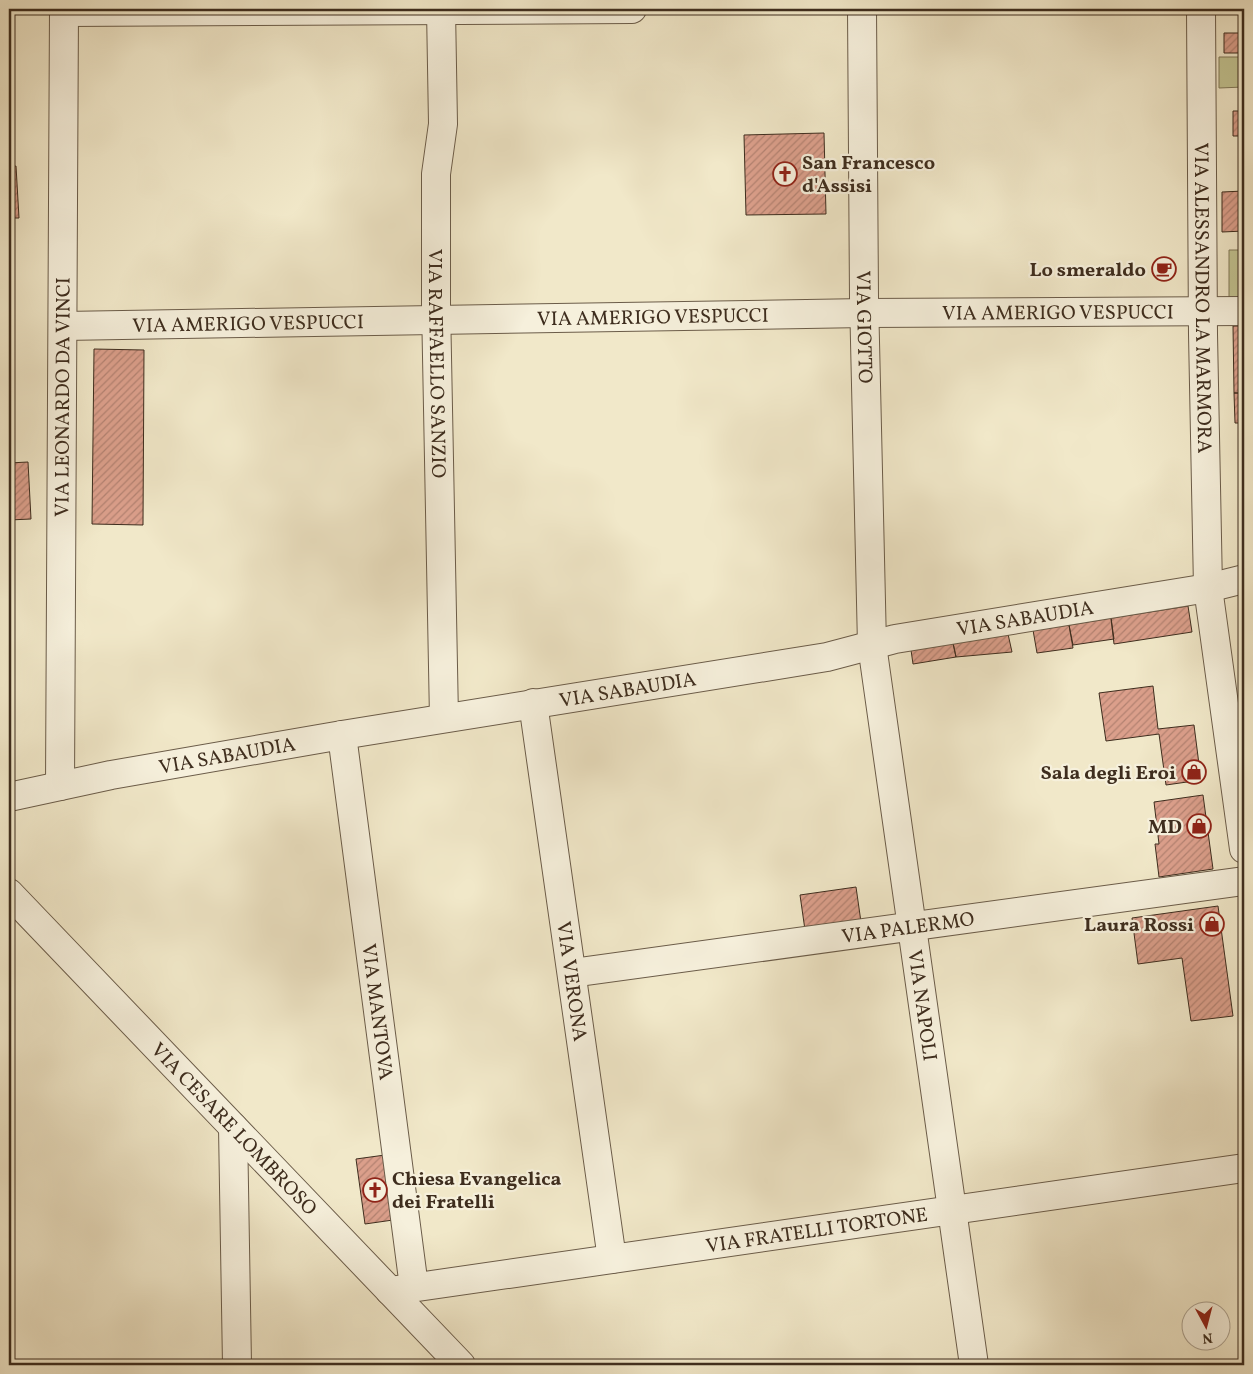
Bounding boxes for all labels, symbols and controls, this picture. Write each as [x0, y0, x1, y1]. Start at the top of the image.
street label: VIA ALESSANDRO LA MARMORA [1186, 142, 1217, 454]
place label: San Francesco d'Assisi [802, 150, 935, 201]
church icon: San Francesco d'Assisi [772, 161, 798, 187]
street label: VIA RAFFAELLO SANZIO [420, 249, 451, 478]
cafe icon: Lo smeraldo [1151, 256, 1177, 282]
place label: Lo smeraldo [1029, 257, 1146, 285]
street label: VIA GIOTTO [848, 270, 878, 384]
street label: VIA LEONARDO DA VINCI [49, 277, 79, 517]
street label: VIA AMERIGO VESPUCCI [942, 299, 1174, 329]
street label: VIA AMERIGO VESPUCCI [537, 303, 769, 334]
street label: VIA AMERIGO VESPUCCI [132, 309, 364, 341]
street label: VIA SABAUDIA [955, 595, 1096, 645]
street label: VIA SABAUDIA [557, 666, 698, 716]
street label: VIA SABAUDIA [157, 731, 298, 783]
shop icon: Sala degli Eroi [1181, 759, 1207, 785]
place label: Sala degli Eroi [1041, 760, 1176, 788]
shop icon: MD [1186, 813, 1212, 839]
place label: MD [1148, 814, 1182, 842]
street label: VIA PALERMO [840, 906, 976, 952]
shop icon: Laura Rossi [1199, 911, 1225, 937]
place label: Laura Rossi [1084, 912, 1194, 940]
street label: VIA VERONA [548, 920, 593, 1043]
street label: VIA MANTOVA [353, 942, 399, 1082]
street label: VIA NAPOLI [899, 948, 943, 1063]
street label: VIA CESARE LOMBROSO [143, 1037, 323, 1222]
place label: Chiesa Evangelica dei Fratelli [392, 1166, 562, 1217]
church icon: Chiesa Evangelica dei Fratelli [362, 1177, 388, 1203]
street label: VIA FRATELLI TORTONE [704, 1202, 930, 1261]
north arrow [1180, 1302, 1230, 1352]
text: N [1201, 1327, 1214, 1347]

